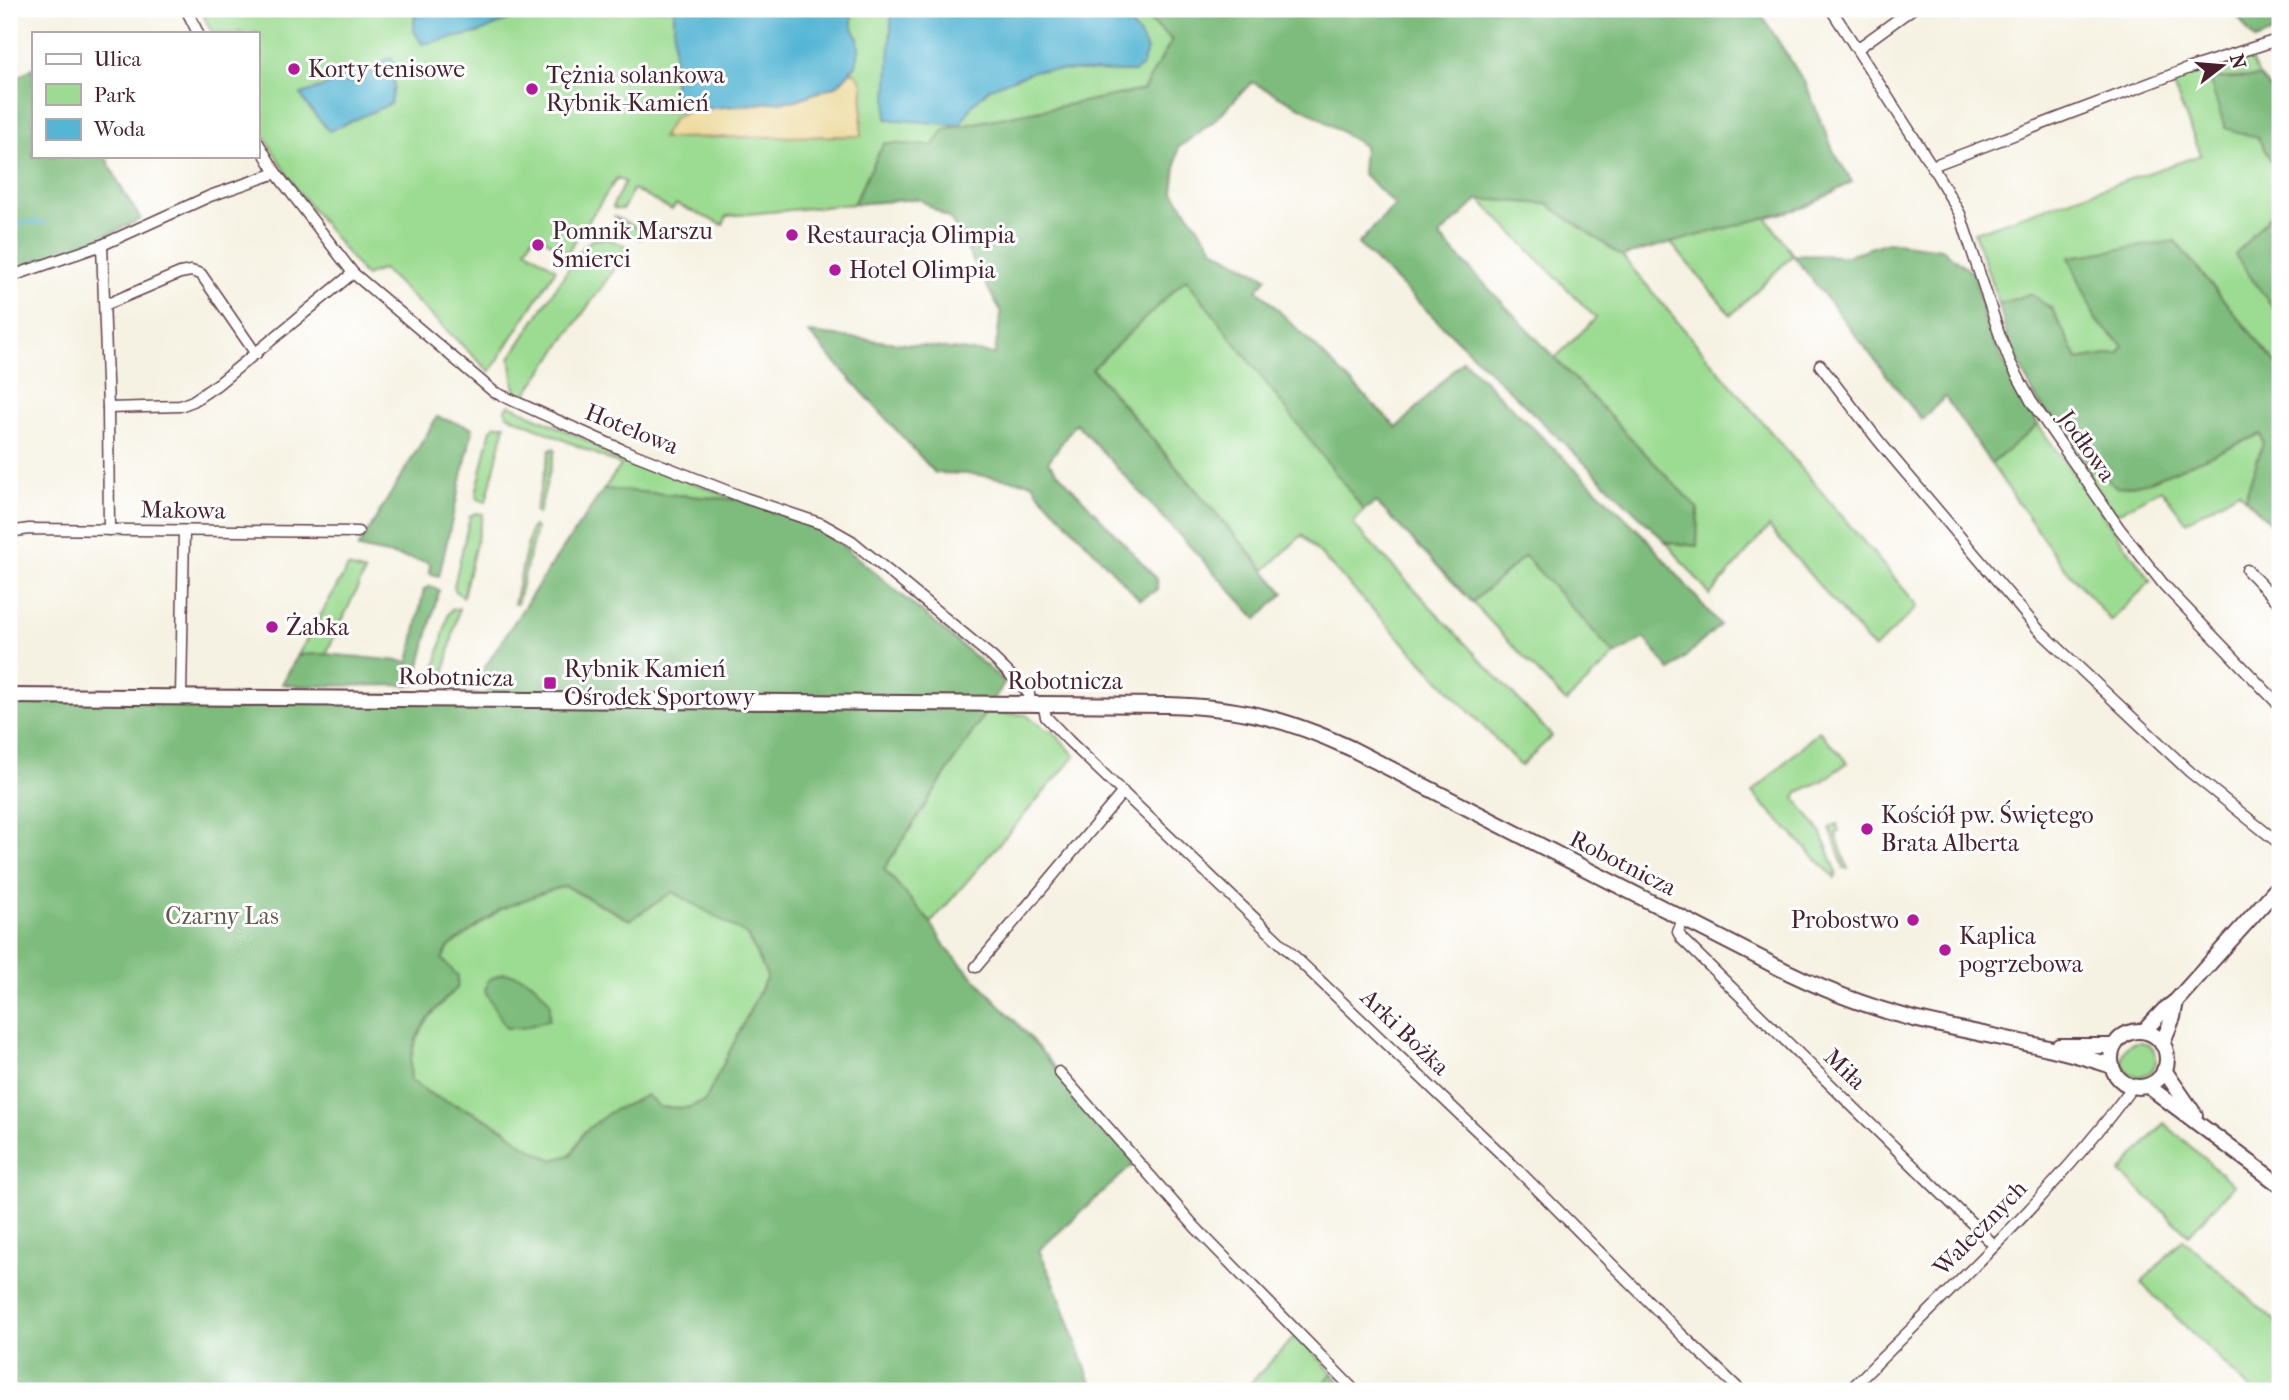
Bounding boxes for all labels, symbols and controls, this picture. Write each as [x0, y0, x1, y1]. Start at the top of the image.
legend [32, 32, 259, 158]
north arrow [2188, 32, 2258, 102]
text: Ulica [94, 47, 141, 71]
text: N [2225, 52, 2250, 72]
place label: Korty tenisowe [308, 55, 465, 83]
marker: Korty tenisowe [286, 61, 302, 77]
place label: Tężnia solankowa Rybnik-Kamień [546, 61, 726, 117]
marker: Tężnia solankowa Rybnik-Kamień [524, 81, 540, 97]
text: Park [94, 83, 136, 107]
text: Woda [93, 117, 145, 141]
place label: Pomnik Marszu Śmierci [552, 217, 713, 273]
place label: Restauracja Olimpia [806, 221, 1016, 249]
marker: Restauracja Olimpia [784, 227, 800, 243]
marker: Pomnik Marszu Śmierci [530, 237, 546, 253]
place label: Hotel Olimpia [849, 256, 997, 284]
marker: Hotel Olimpia [827, 262, 843, 278]
street label: Hotelowa [581, 398, 683, 461]
street label: Jodłowa [2051, 403, 2122, 488]
street label: Makowa [140, 495, 227, 525]
place label: Żabka [286, 612, 350, 641]
marker: Żabka [264, 619, 280, 635]
place label: Rybnik Kamień Ośrodek Sportowy [564, 655, 756, 711]
street label: Robotnicza [398, 662, 515, 692]
street label: Robotnicza [1007, 667, 1124, 695]
marker: Rybnik Kamień Ośrodek Sportowy [542, 675, 558, 691]
place label: Kościół pw. Świętego Brata Alberta [1881, 800, 2094, 857]
marker: Kościół pw. Świętego Brata Alberta [1859, 821, 1875, 837]
street label: Robotnicza [1565, 824, 1682, 902]
park label: Czarny Las [165, 902, 279, 930]
place label: Probostwo [1791, 906, 1899, 934]
marker: Probostwo [1905, 912, 1921, 928]
place label: Kaplica pogrzebowa [1958, 922, 2084, 978]
marker: Kaplica pogrzebowa [1937, 942, 1953, 958]
street label: Arki Bożka [1354, 982, 1456, 1082]
street label: Miła [1818, 1043, 1872, 1096]
street label: Walecznych [1927, 1174, 2033, 1282]

